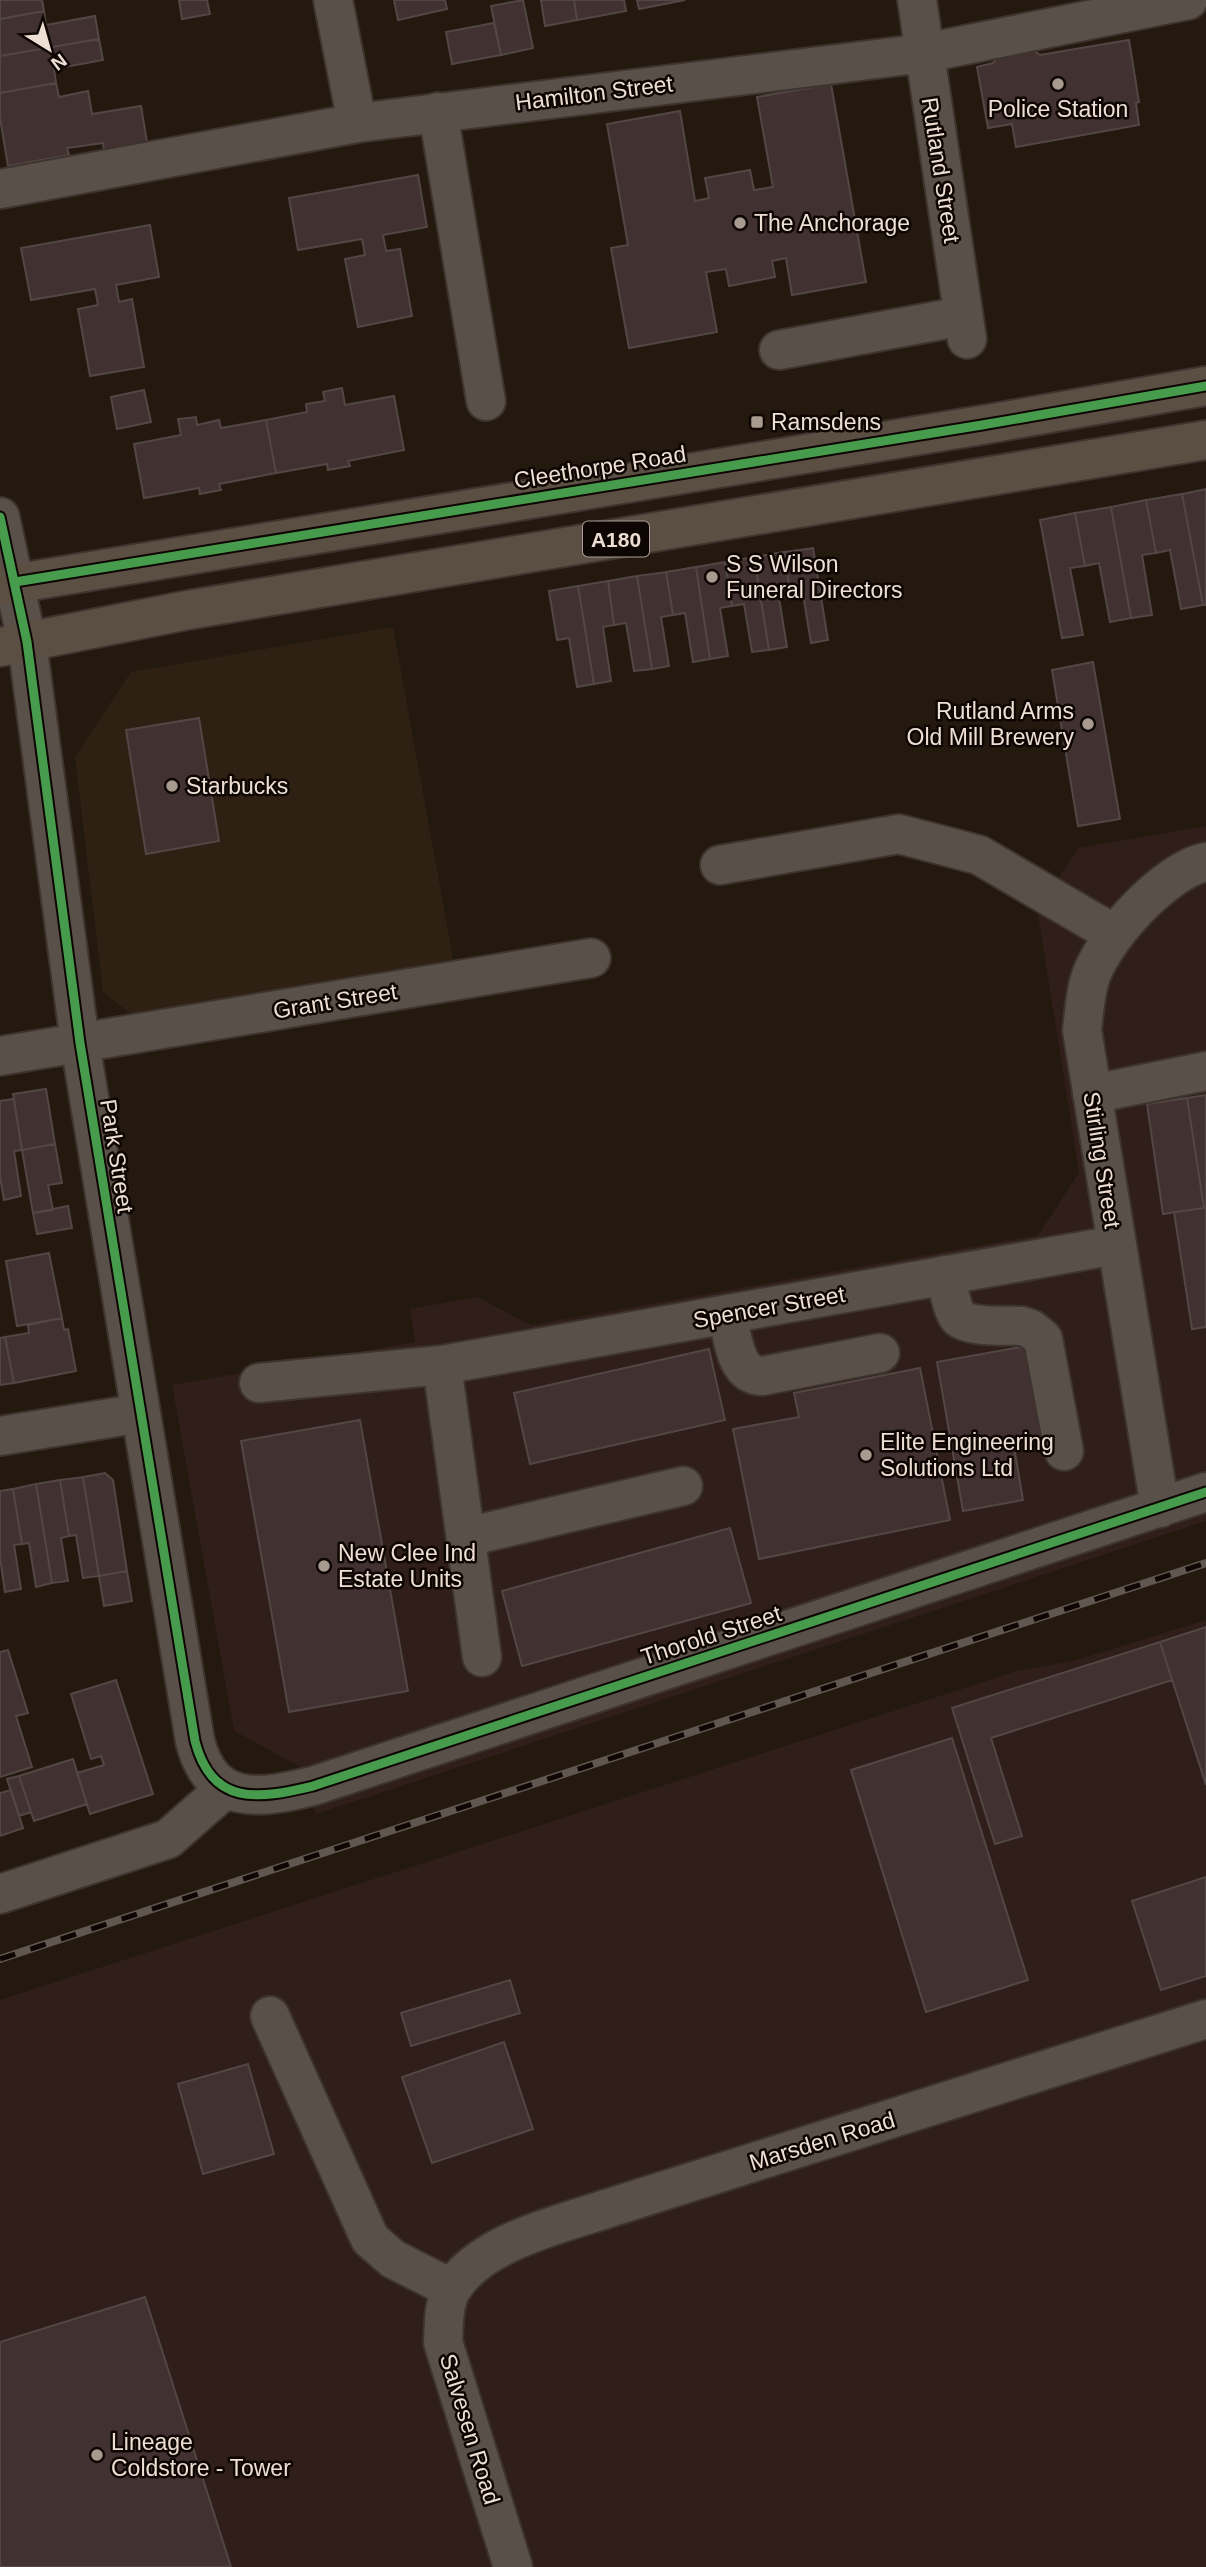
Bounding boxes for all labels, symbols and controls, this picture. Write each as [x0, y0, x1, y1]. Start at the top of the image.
north arrow [14, 14, 84, 84]
text: N [47, 50, 71, 75]
street label: Hamilton Street [514, 70, 675, 116]
marker: Police Station [1050, 76, 1066, 92]
street label: Rutland Street [917, 95, 965, 245]
place label: Police Station [988, 96, 1128, 122]
place label: The Anchorage [754, 210, 910, 236]
marker: The Anchorage [732, 215, 748, 231]
place label: Ramsdens [771, 409, 881, 435]
marker: Ramsdens [749, 414, 765, 430]
street label: Cleethorpe Road [512, 441, 688, 493]
road number: A180 [583, 522, 649, 556]
place label: S S Wilson Funeral Directors [726, 551, 902, 603]
marker: S S Wilson Funeral Directors [704, 569, 720, 585]
place label: Rutland Arms Old Mill Brewery [907, 698, 1074, 750]
marker: Rutland Arms Old Mill Brewery [1080, 716, 1096, 732]
place label: Starbucks [186, 773, 288, 799]
marker: Starbucks [164, 778, 180, 794]
street label: Grant Street [271, 978, 400, 1024]
street label: Stirling Street [1078, 1090, 1126, 1231]
street label: Park Street [95, 1097, 139, 1215]
street label: Spencer Street [691, 1281, 847, 1333]
place label: Elite Engineering Solutions Ltd [880, 1429, 1054, 1481]
marker: Elite Engineering Solutions Ltd [858, 1447, 874, 1463]
place label: New Clee Ind Estate Units [338, 1540, 476, 1592]
marker: New Clee Ind Estate Units [316, 1558, 332, 1574]
street label: Thorold Street [638, 1600, 785, 1670]
street label: Marsden Road [746, 2107, 898, 2175]
street label: Salvesen Road [435, 2351, 505, 2507]
place label: Lineage Coldstore - Tower [111, 2429, 291, 2481]
marker: Lineage Coldstore - Tower [89, 2447, 105, 2463]

